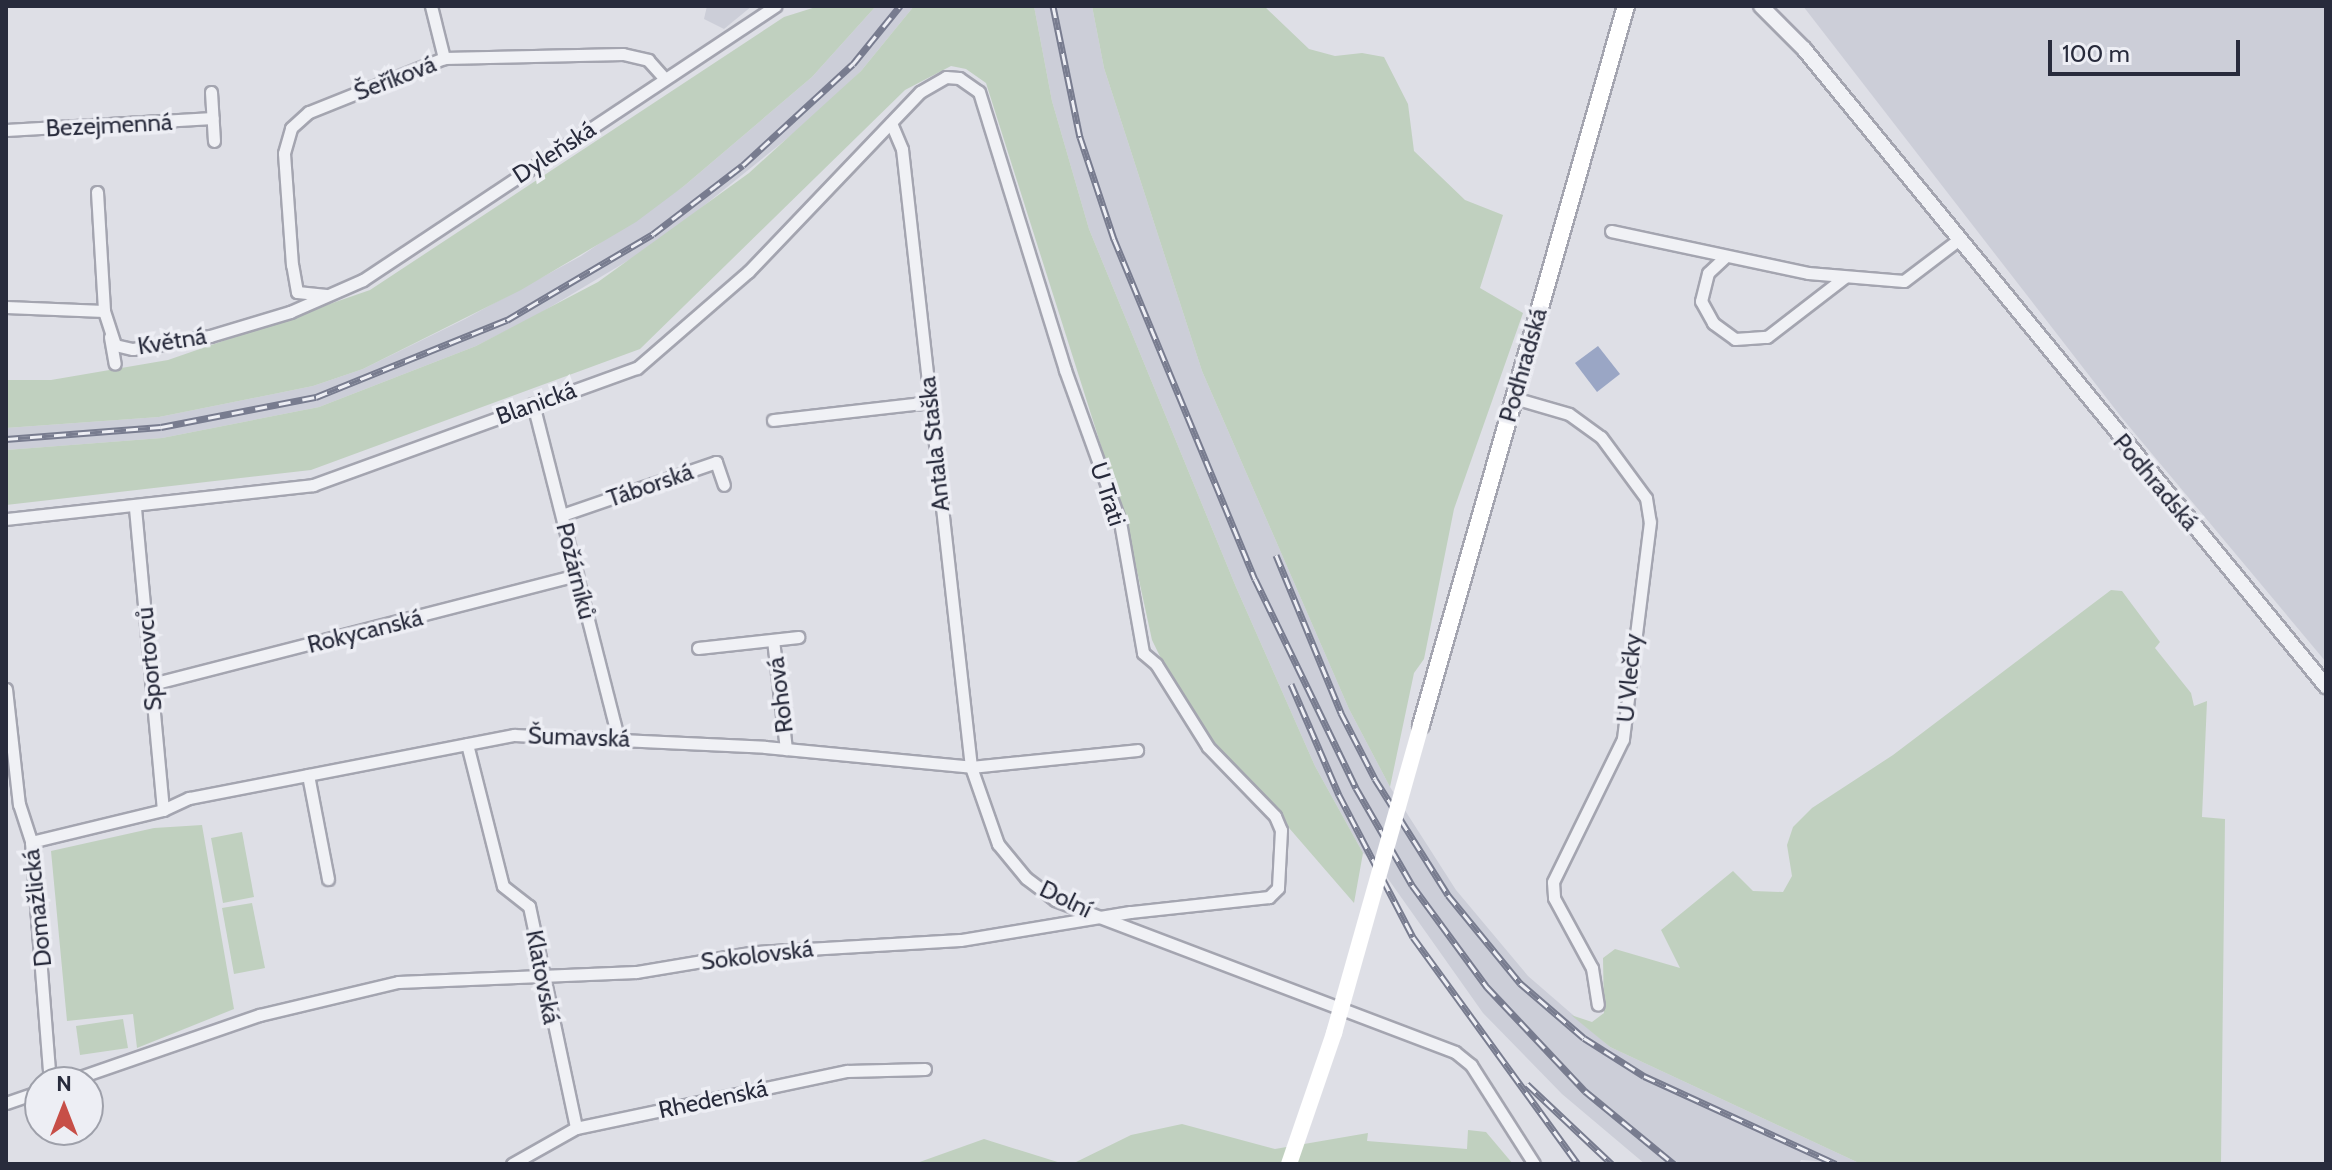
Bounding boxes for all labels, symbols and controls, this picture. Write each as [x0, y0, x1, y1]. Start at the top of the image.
scale bar [2052, 24, 2244, 74]
text: 100 m [2062, 39, 2130, 68]
street label: Šeříková [350, 49, 440, 107]
street label: Bezejmenná [45, 107, 173, 143]
street label: Dyleňská [507, 115, 601, 189]
street label: Podhradská [1493, 305, 1553, 425]
street label: Květná [135, 321, 209, 361]
street label: Blanická [492, 375, 580, 431]
street label: Antala Staška [913, 375, 955, 513]
street label: Podhradská [2107, 428, 2205, 536]
street label: Táborská [603, 457, 697, 513]
street label: U Trati [1084, 458, 1132, 530]
street label: Požárníků [550, 520, 602, 622]
street label: Rokycanská [304, 603, 426, 659]
street label: Sportovců [130, 606, 168, 712]
street label: U Vlečky [1611, 632, 1647, 724]
street label: Rohová [761, 655, 799, 735]
street label: Šumavská [527, 721, 631, 753]
street label: Domažlická [17, 848, 57, 968]
street label: Dolní [1035, 874, 1097, 924]
street label: Klatovská [520, 927, 566, 1027]
street label: Sokolovská [699, 934, 815, 976]
north arrow [24, 1066, 104, 1146]
text: N [56, 1070, 72, 1097]
street label: Rhedenská [656, 1073, 770, 1125]

